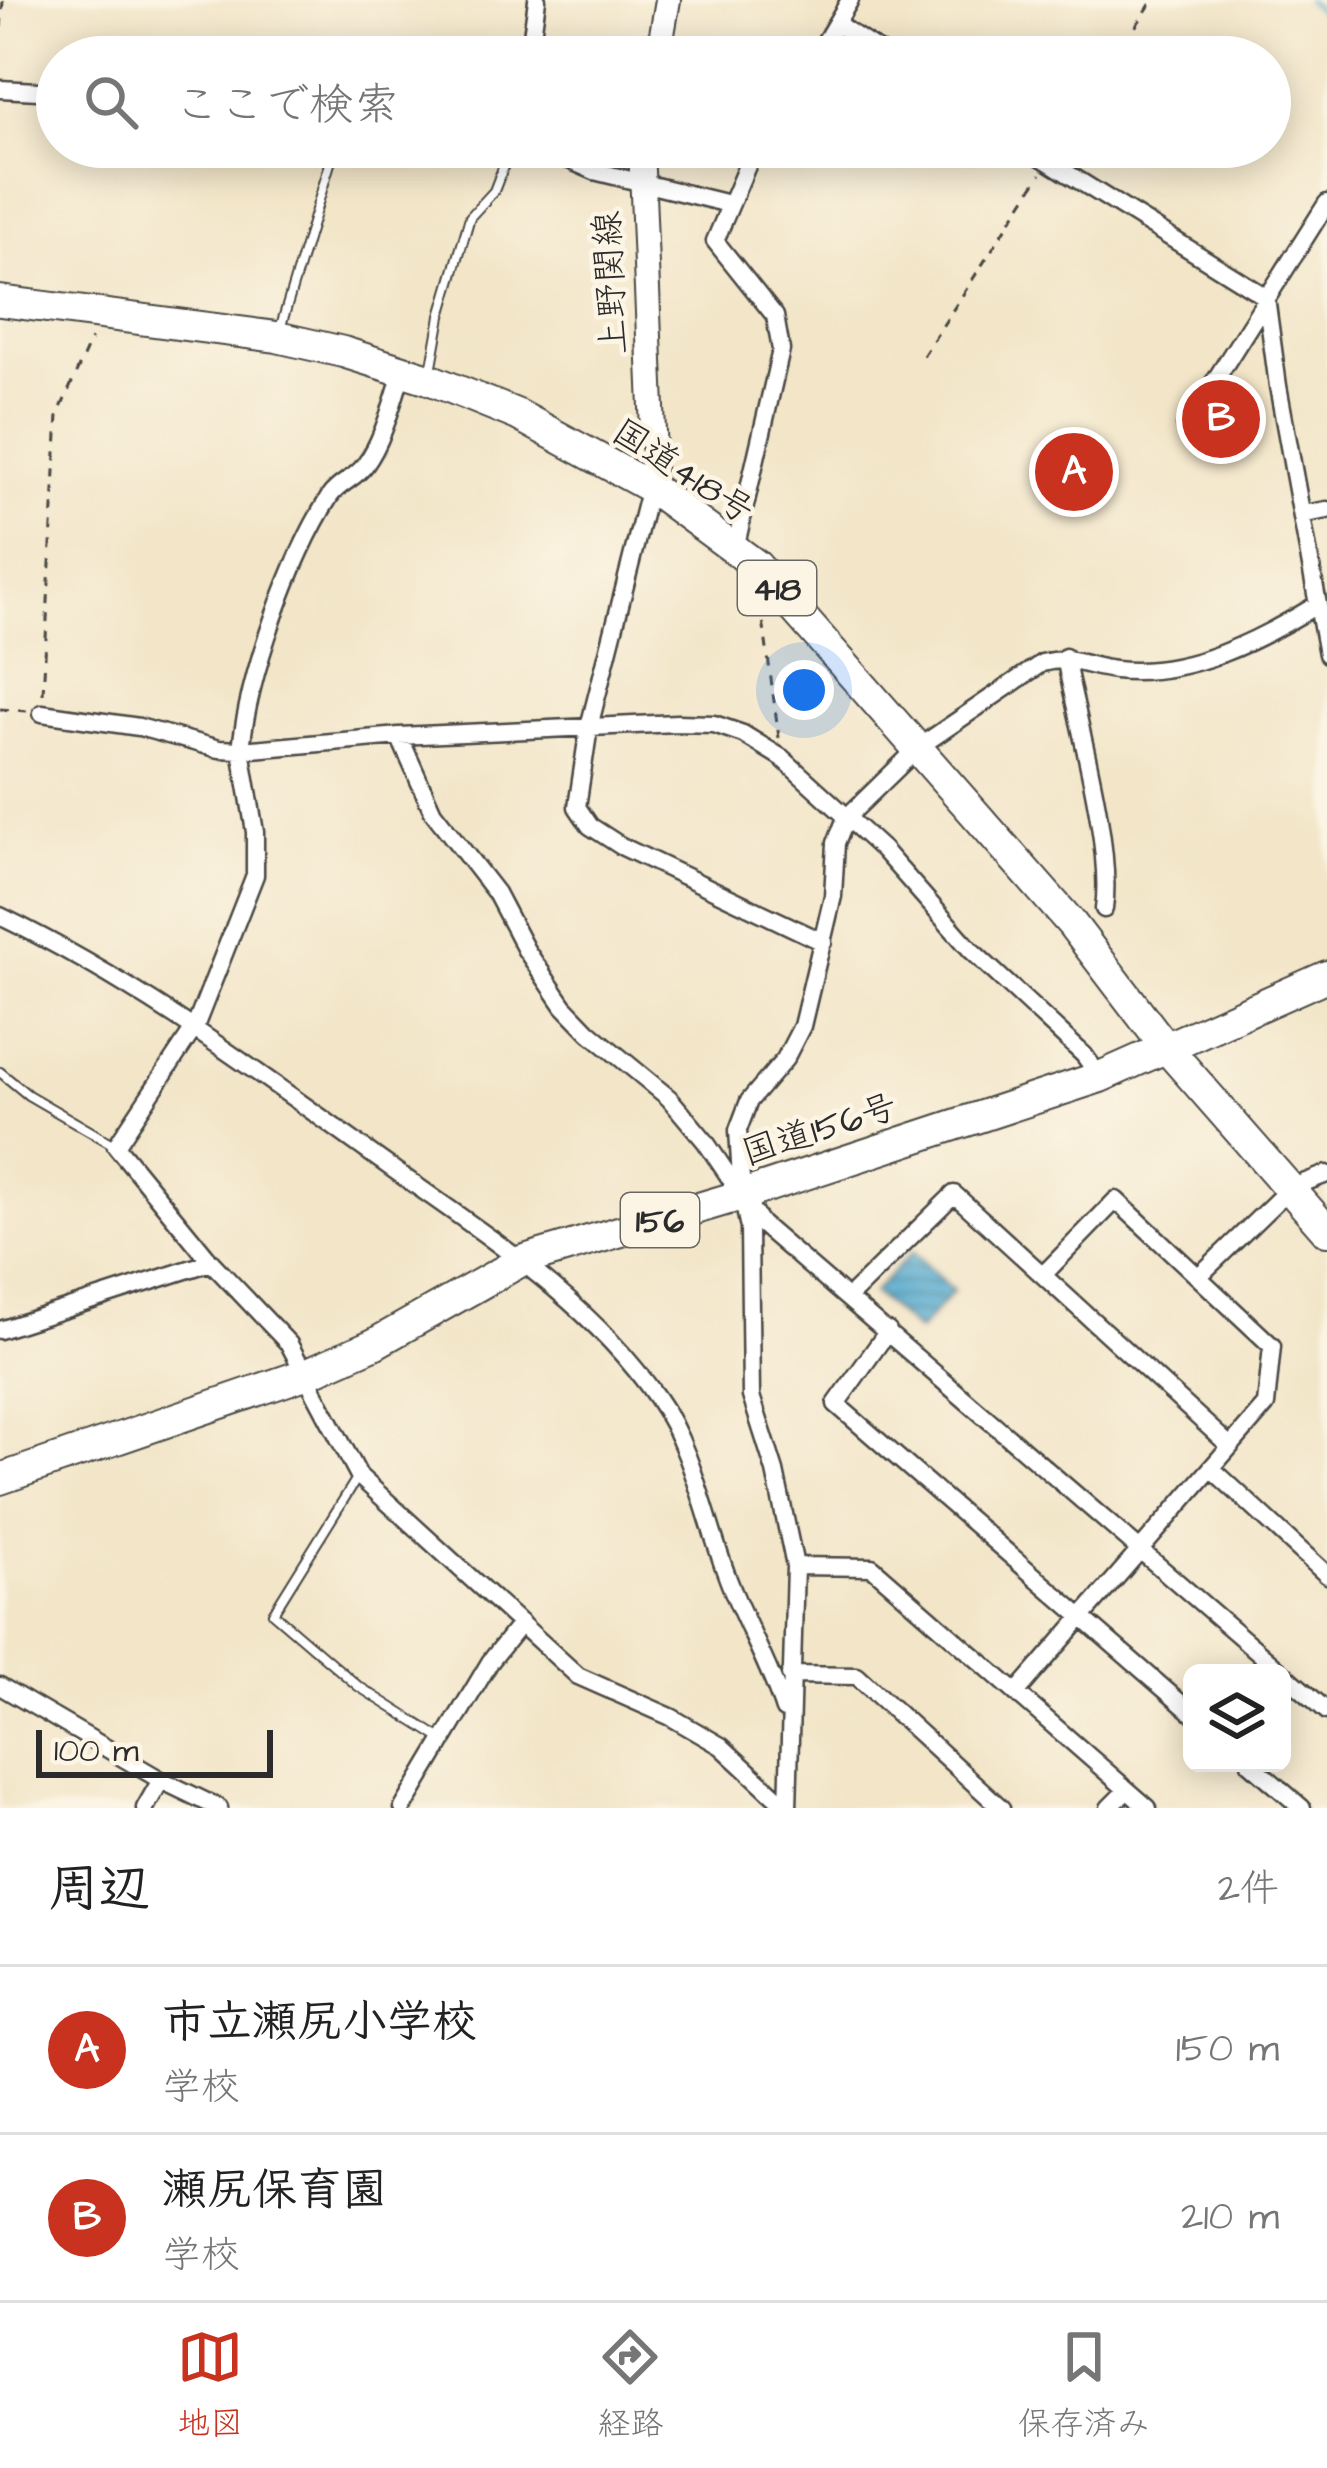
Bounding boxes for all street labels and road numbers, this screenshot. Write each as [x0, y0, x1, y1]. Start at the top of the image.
street label: 上野関線 [582, 210, 641, 356]
street label: 国道418号 [601, 407, 764, 537]
road number: 418 [738, 561, 816, 615]
street label: 国道156号 [735, 1081, 904, 1179]
road number: 156 [621, 1193, 699, 1247]

